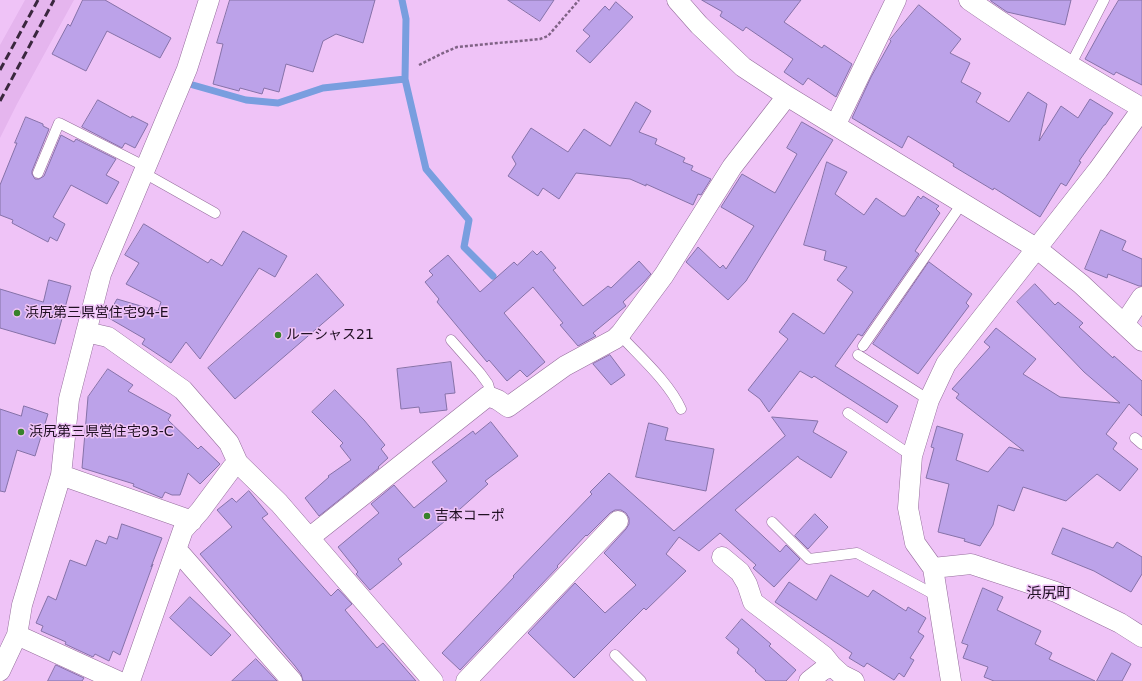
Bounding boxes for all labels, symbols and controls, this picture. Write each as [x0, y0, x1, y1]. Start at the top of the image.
place label: 浜尻第三県営住宅94-E [25, 305, 169, 321]
marker: 浜尻第三県営住宅94-E [12, 308, 22, 318]
place label: ルーシャス21 [286, 327, 374, 343]
marker: ルーシャス21 [273, 330, 283, 340]
place label: 浜尻第三県営住宅93-C [29, 424, 174, 440]
marker: 浜尻第三県営住宅93-C [16, 427, 26, 437]
place label: 吉本コーポ [435, 508, 505, 524]
marker: 吉本コーポ [422, 511, 432, 521]
district label: 浜尻町 [1027, 585, 1071, 603]

